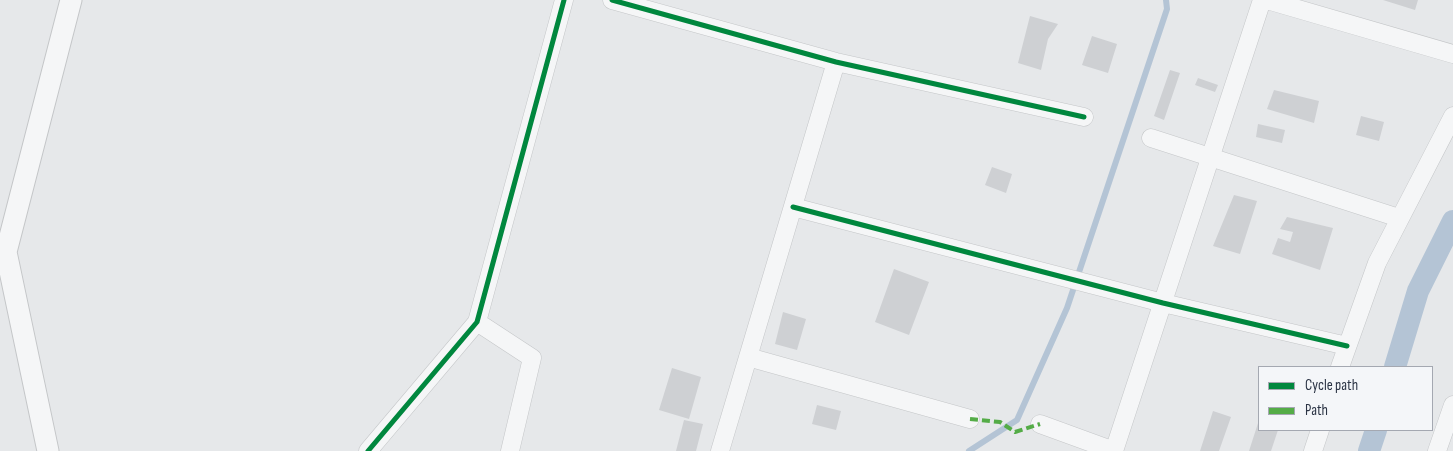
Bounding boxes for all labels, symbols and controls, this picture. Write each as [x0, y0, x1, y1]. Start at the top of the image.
legend [1258, 366, 1433, 431]
text: Cycle path [1305, 376, 1358, 395]
text: Path [1305, 401, 1328, 420]

